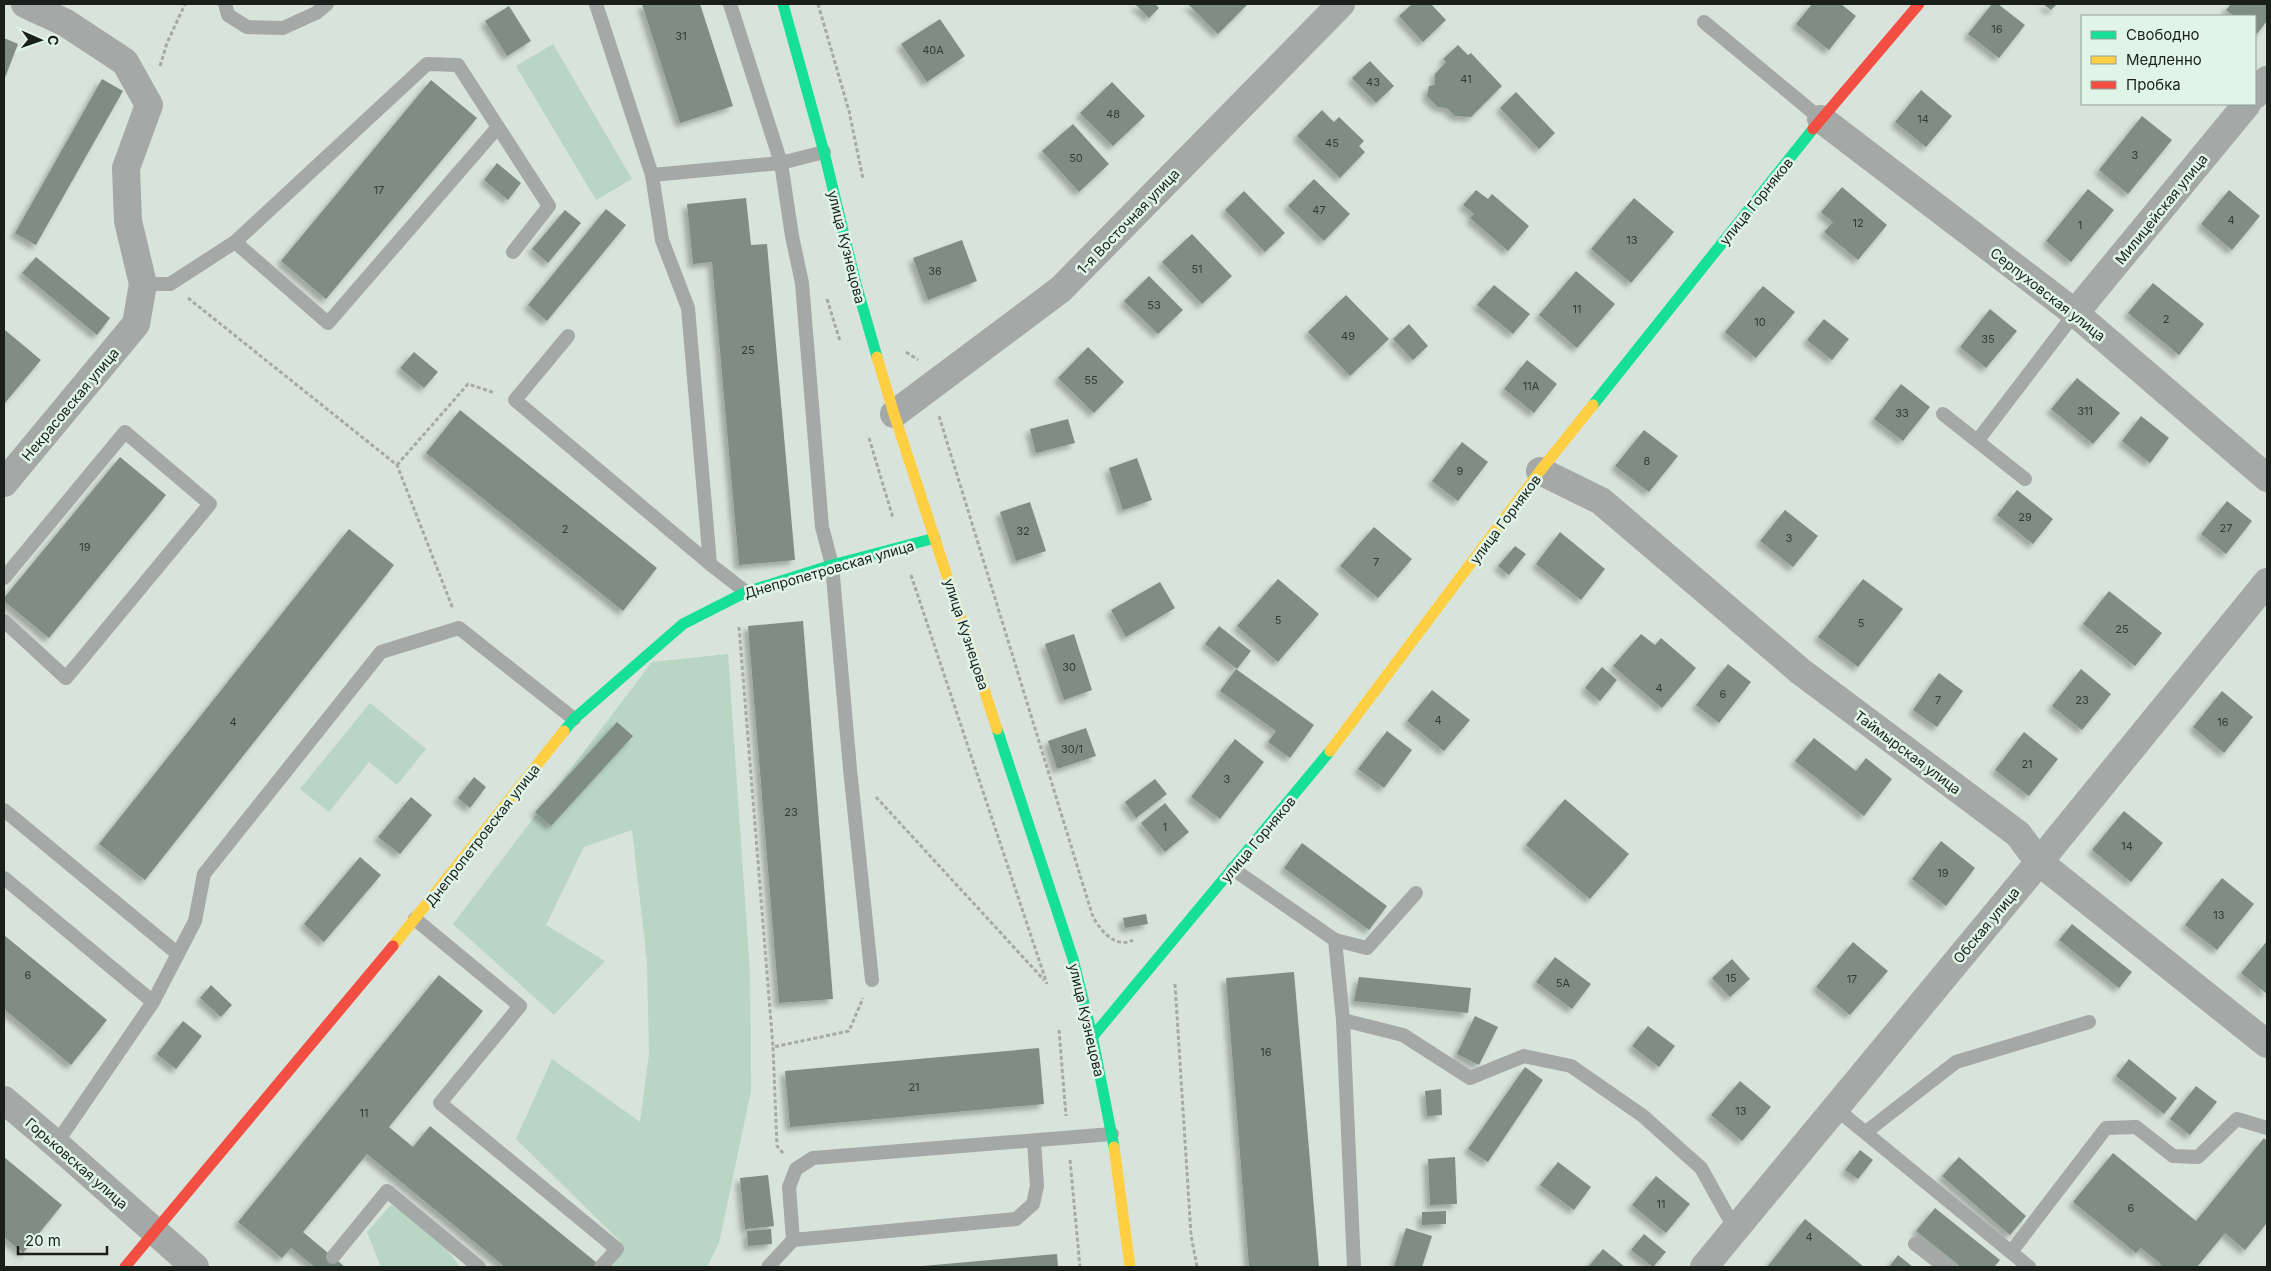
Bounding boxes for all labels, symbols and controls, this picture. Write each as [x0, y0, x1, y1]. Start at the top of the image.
north arrow [15, 15, 65, 65]
legend [2081, 15, 2256, 105]
house number: 16 [1991, 22, 2003, 36]
text: Свободно [2126, 25, 2200, 44]
house number: 31 [675, 29, 687, 43]
text: С [45, 35, 62, 46]
house number: 40А [922, 43, 944, 57]
text: Медленно [2126, 50, 2202, 69]
house number: 41 [1460, 72, 1472, 86]
house number: 43 [1366, 75, 1380, 89]
text: Пробка [2126, 75, 2181, 94]
house number: 48 [1106, 107, 1120, 121]
house number: 14 [1917, 112, 1929, 126]
house number: 45 [1325, 136, 1339, 150]
house number: 3 [2132, 148, 2139, 162]
street label: Милицейская улица [2111, 150, 2211, 268]
house number: 50 [1069, 151, 1083, 165]
street label: улица Горняков [1716, 154, 1796, 248]
street label: 1-я Восточная улица [1073, 165, 1183, 277]
house number: 17 [374, 183, 384, 197]
street label: улица Кузнецова [825, 189, 869, 305]
house number: 47 [1312, 203, 1326, 217]
house number: 4 [2227, 213, 2235, 227]
house number: 12 [1852, 216, 1864, 230]
house number: 1 [2078, 218, 2082, 232]
house number: 13 [1626, 233, 1638, 247]
street label: Серпуховская улица [1987, 244, 2109, 344]
house number: 51 [1191, 262, 1203, 276]
house number: 36 [928, 264, 942, 278]
house number: 53 [1147, 298, 1161, 312]
house number: 11 [1573, 302, 1581, 316]
house number: 2 [2163, 312, 2169, 326]
house number: 10 [1754, 315, 1766, 329]
house number: 49 [1341, 329, 1355, 343]
house number: 35 [1981, 332, 1995, 346]
house number: 25 [741, 343, 755, 357]
street label: Некрасовская улица [18, 344, 122, 464]
house number: 55 [1084, 373, 1098, 387]
house number: 11А [1523, 379, 1540, 393]
house number: 311 [2077, 404, 2093, 418]
house number: 33 [1895, 406, 1909, 420]
house number: 8 [1644, 454, 1651, 468]
house number: 9 [1457, 464, 1464, 478]
street label: улица Горняков [1466, 471, 1544, 567]
house number: 29 [2018, 510, 2032, 524]
house number: 27 [2220, 521, 2232, 535]
house number: 2 [562, 522, 568, 536]
house number: 32 [1016, 524, 1030, 538]
house number: 3 [1786, 531, 1793, 545]
street label: Днепропетровская улица [742, 537, 916, 601]
house number: 19 [79, 540, 91, 554]
house number: 7 [1373, 555, 1379, 569]
street label: улица Кузнецова [941, 576, 993, 692]
house number: 5 [1275, 613, 1282, 627]
house number: 5 [1858, 616, 1865, 630]
house number: 25 [2115, 622, 2129, 636]
house number: 30 [1062, 660, 1076, 674]
house number: 4 [1655, 681, 1663, 695]
house number: 6 [1720, 687, 1727, 701]
house number: 7 [1935, 693, 1941, 707]
house number: 23 [2075, 693, 2089, 707]
street label: Таймырская улица [1851, 706, 1965, 798]
house number: 4 [1434, 713, 1442, 727]
house number: 4 [229, 715, 237, 729]
house number: 16 [2217, 715, 2229, 729]
house number: 30/1 [1061, 742, 1083, 756]
house number: 21 [2021, 757, 2033, 771]
street label: Днепропетровская улица [421, 760, 543, 910]
house number: 3 [1224, 772, 1231, 786]
street label: улица Горняков [1217, 792, 1299, 886]
house number: 23 [784, 805, 798, 819]
house number: 1 [1163, 820, 1167, 834]
house number: 14 [2121, 839, 2133, 853]
house number: 19 [1937, 866, 1949, 880]
street label: Обская улица [1949, 884, 2023, 966]
house number: 13 [2213, 908, 2225, 922]
street label: улица Кузнецова [1066, 962, 1108, 1078]
house number: 6 [25, 968, 32, 982]
house number: 15 [1725, 971, 1737, 985]
house number: 17 [1847, 972, 1857, 986]
house number: 5А [1556, 976, 1571, 990]
house number: 16 [1260, 1045, 1272, 1059]
house number: 21 [908, 1080, 920, 1094]
house number: 13 [1735, 1104, 1747, 1118]
house number: 11 [360, 1106, 368, 1120]
street label: Горьковская улица [22, 1114, 132, 1212]
house number: 11 [1657, 1197, 1665, 1211]
house number: 6 [2128, 1201, 2135, 1215]
scale bar [18, 1224, 106, 1256]
house number: 4 [1805, 1230, 1813, 1244]
text: 20 m [25, 1231, 61, 1250]

